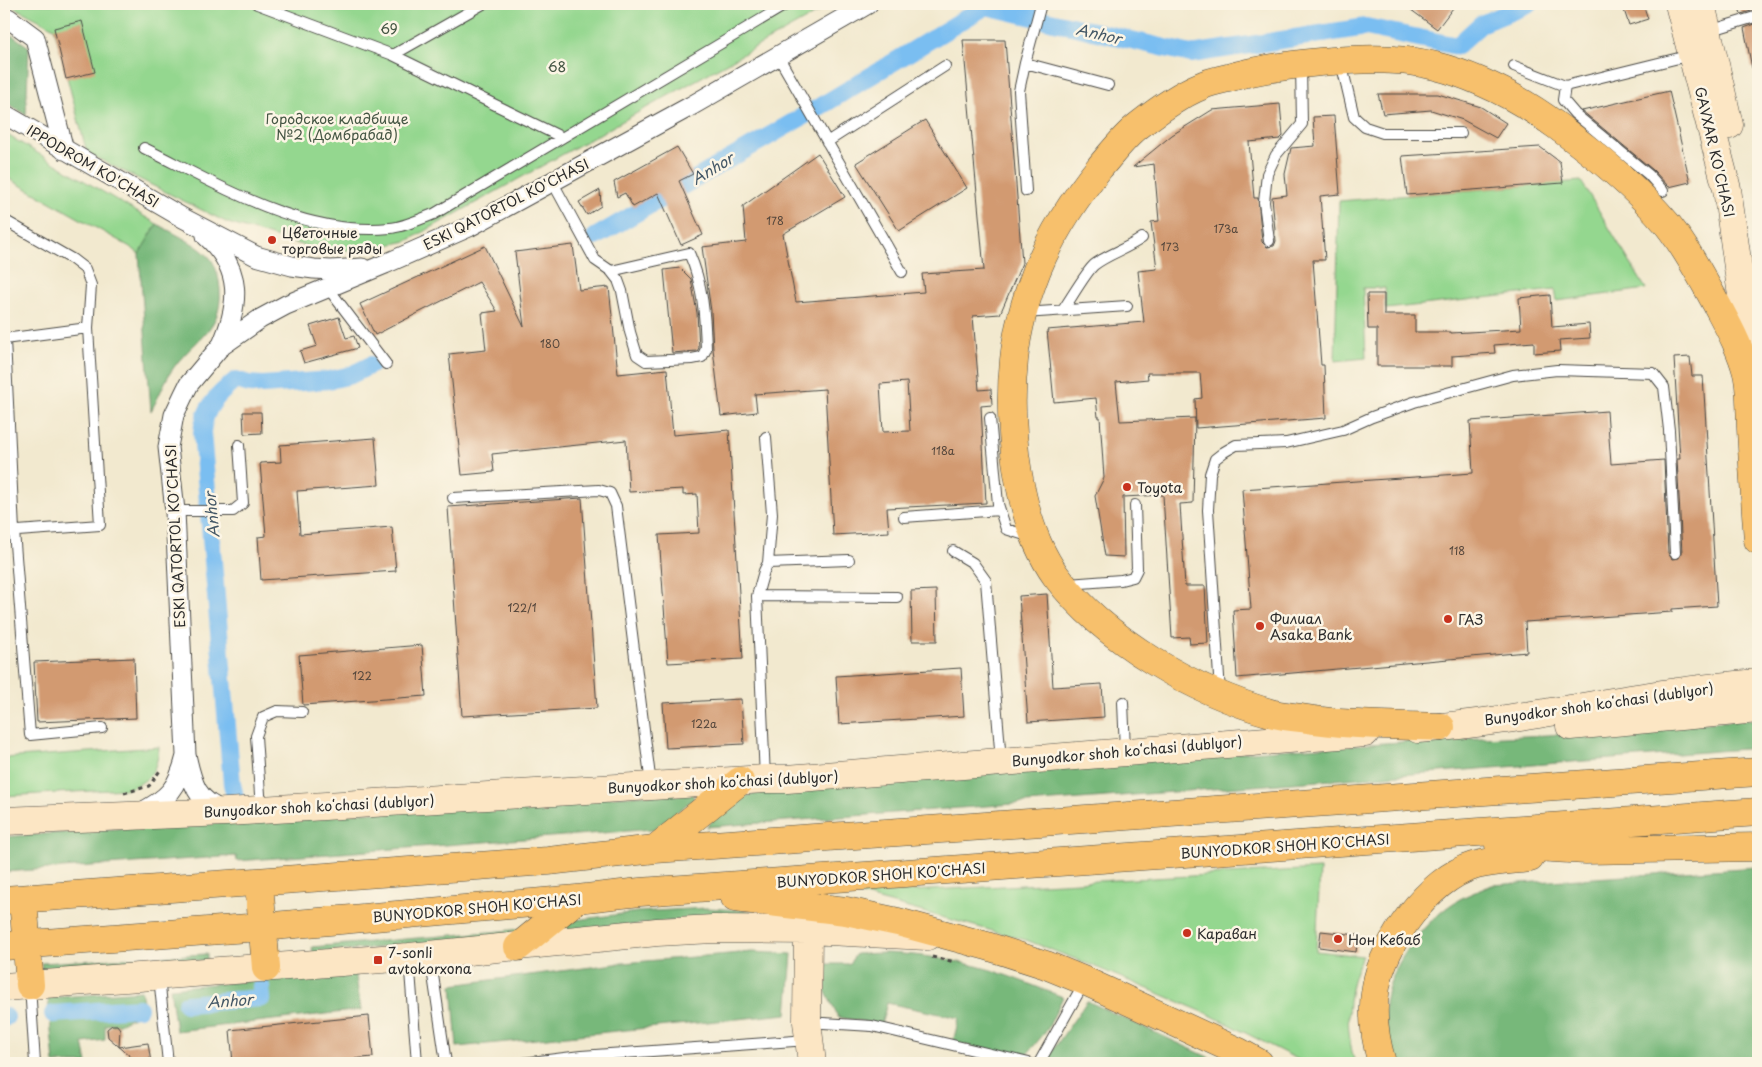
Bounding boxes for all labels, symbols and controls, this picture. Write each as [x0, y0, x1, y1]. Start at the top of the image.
water label: Anhor [1074, 17, 1126, 50]
park label: 69 [380, 18, 398, 39]
park label: 68 [548, 56, 566, 77]
street label: GAVXAR KO'CHASI [1690, 85, 1740, 219]
park label: Городское кладбище №2 (Домбрабад) [265, 108, 409, 145]
street label: IPPODROM KO'CHASI [23, 119, 163, 213]
water label: Anhor [686, 145, 739, 190]
street label: ESKI QATORTOL KO'CHASI [419, 153, 593, 255]
house number: 178 [766, 212, 784, 229]
house number: 173a [1214, 220, 1238, 237]
place label: Цветочные торговые ряды [282, 222, 382, 259]
marker: Цветочные торговые ряды [266, 234, 278, 246]
house number: 173 [1161, 238, 1179, 255]
house number: 180 [540, 335, 560, 352]
house number: 118a [931, 442, 955, 459]
street label: ESKI QATORTOL KO'CHASI [160, 444, 190, 628]
place label: Toyota [1137, 477, 1182, 498]
marker: Toyota [1121, 481, 1133, 493]
water label: Anhor [197, 489, 224, 539]
house number: 118 [1449, 542, 1465, 559]
house number: 122/1 [507, 599, 537, 616]
place label: Филиал Asaka Bank [1270, 608, 1353, 645]
place label: ГАЗ [1458, 609, 1483, 630]
marker: ГАЗ [1442, 613, 1454, 625]
marker: Филиал Asaka Bank [1254, 620, 1266, 632]
house number: 122 [352, 667, 372, 684]
street label: Bunyodkor shoh koʻchasi (dublyor) [1483, 678, 1715, 730]
house number: 122a [691, 715, 717, 732]
street label: Bunyodkor shoh koʻchasi (dublyor) [1011, 730, 1243, 772]
street label: Bunyodkor shoh koʻchasi (dublyor) [607, 765, 839, 799]
street label: Bunyodkor shoh koʻchasi (dublyor) [203, 789, 435, 823]
street label: BUNYODKOR SHOH KO'CHASI [1180, 828, 1390, 864]
street label: BUNYODKOR SHOH KO'CHASI [776, 857, 986, 893]
street label: BUNYODKOR SHOH KO'CHASI [372, 888, 582, 928]
place label: Караван [1197, 923, 1257, 944]
marker: Караван [1181, 927, 1193, 939]
place label: Нон Кебаб [1348, 929, 1420, 950]
marker: Нон Кебаб [1332, 933, 1344, 945]
place label: 7-sonli avtokorxona [388, 942, 472, 979]
marker: 7-sonli avtokorxona [372, 954, 384, 966]
water label: Anhor [206, 987, 256, 1013]

